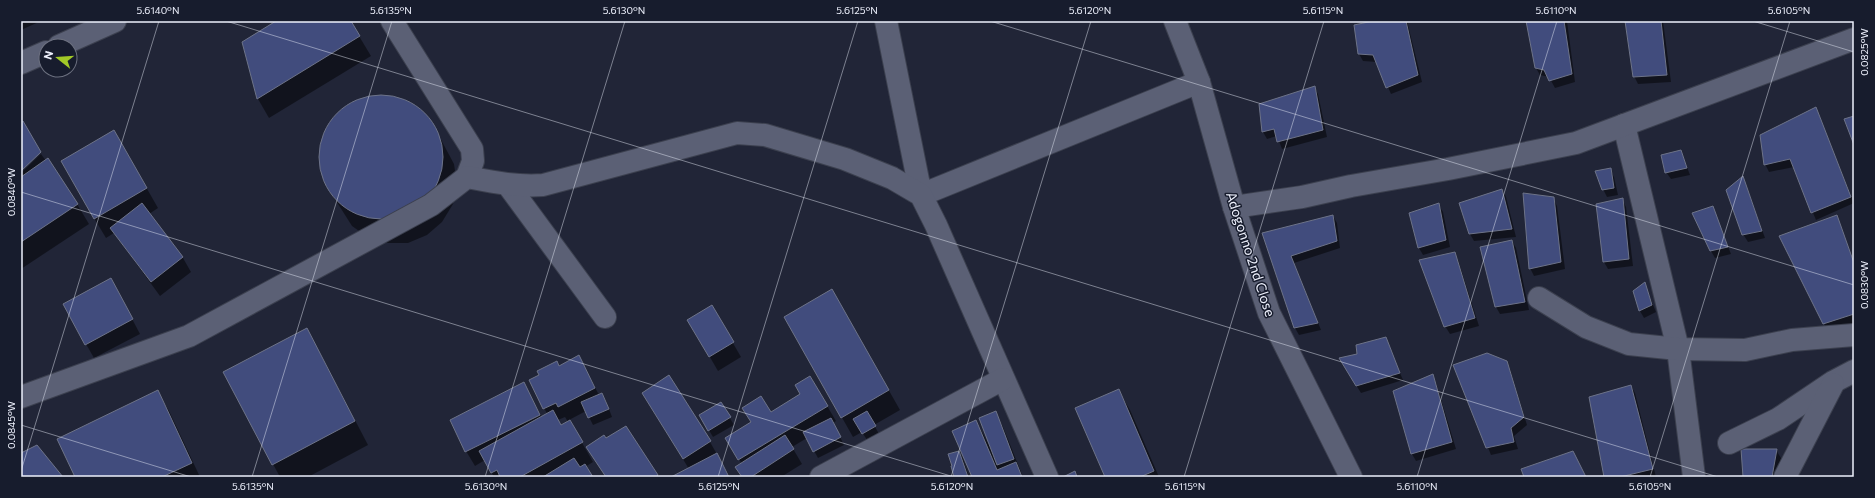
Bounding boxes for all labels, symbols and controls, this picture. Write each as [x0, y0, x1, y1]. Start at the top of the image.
text: 5.6140°N [137, 4, 179, 16]
text: 5.6135°N [370, 4, 412, 16]
text: 5.6130°N [603, 4, 645, 16]
text: 5.6125°N [836, 4, 878, 16]
text: 5.6120°N [1069, 4, 1111, 16]
text: 5.6115°N [1303, 4, 1343, 16]
text: 5.6110°N [1535, 4, 1577, 16]
text: 5.6105°N [1768, 4, 1810, 16]
text: 0.0825°W [1858, 28, 1870, 76]
north arrow [38, 38, 78, 78]
text: N [41, 49, 55, 61]
text: 0.0840°W [5, 168, 17, 216]
street label: Adogonno 2nd Close [1223, 189, 1279, 319]
text: 0.0830°W [1858, 261, 1870, 309]
text: 0.0845°W [5, 401, 17, 449]
text: 5.6135°N [232, 480, 274, 492]
text: 5.6130°N [465, 480, 507, 492]
text: 5.6125°N [698, 480, 740, 492]
text: 5.6120°N [931, 480, 973, 492]
text: 5.6115°N [1165, 480, 1205, 492]
text: 5.6110°N [1396, 480, 1438, 492]
text: 5.6105°N [1629, 480, 1671, 492]

